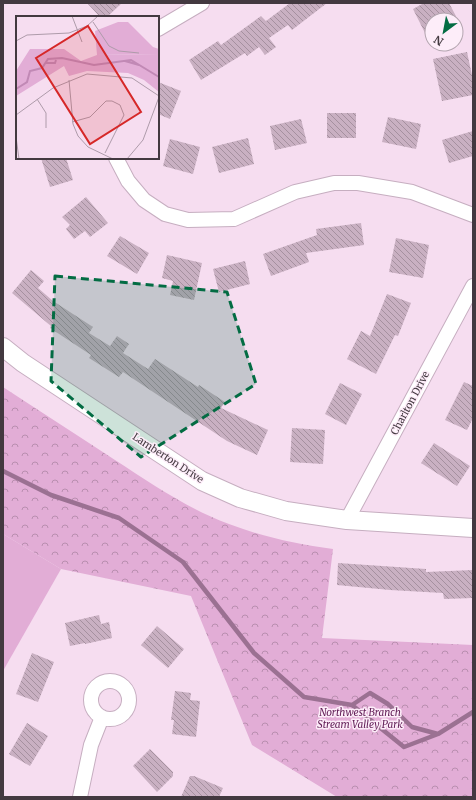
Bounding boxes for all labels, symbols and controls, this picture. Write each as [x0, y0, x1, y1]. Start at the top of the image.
north arrow [424, 12, 464, 52]
inset map [16, 16, 159, 159]
text: N [431, 32, 446, 49]
street label: Charlton Drive [388, 369, 432, 437]
street label: Lamberton Drive [130, 430, 206, 486]
park label: Northwest Branch Stream Valley Park [317, 706, 403, 731]

